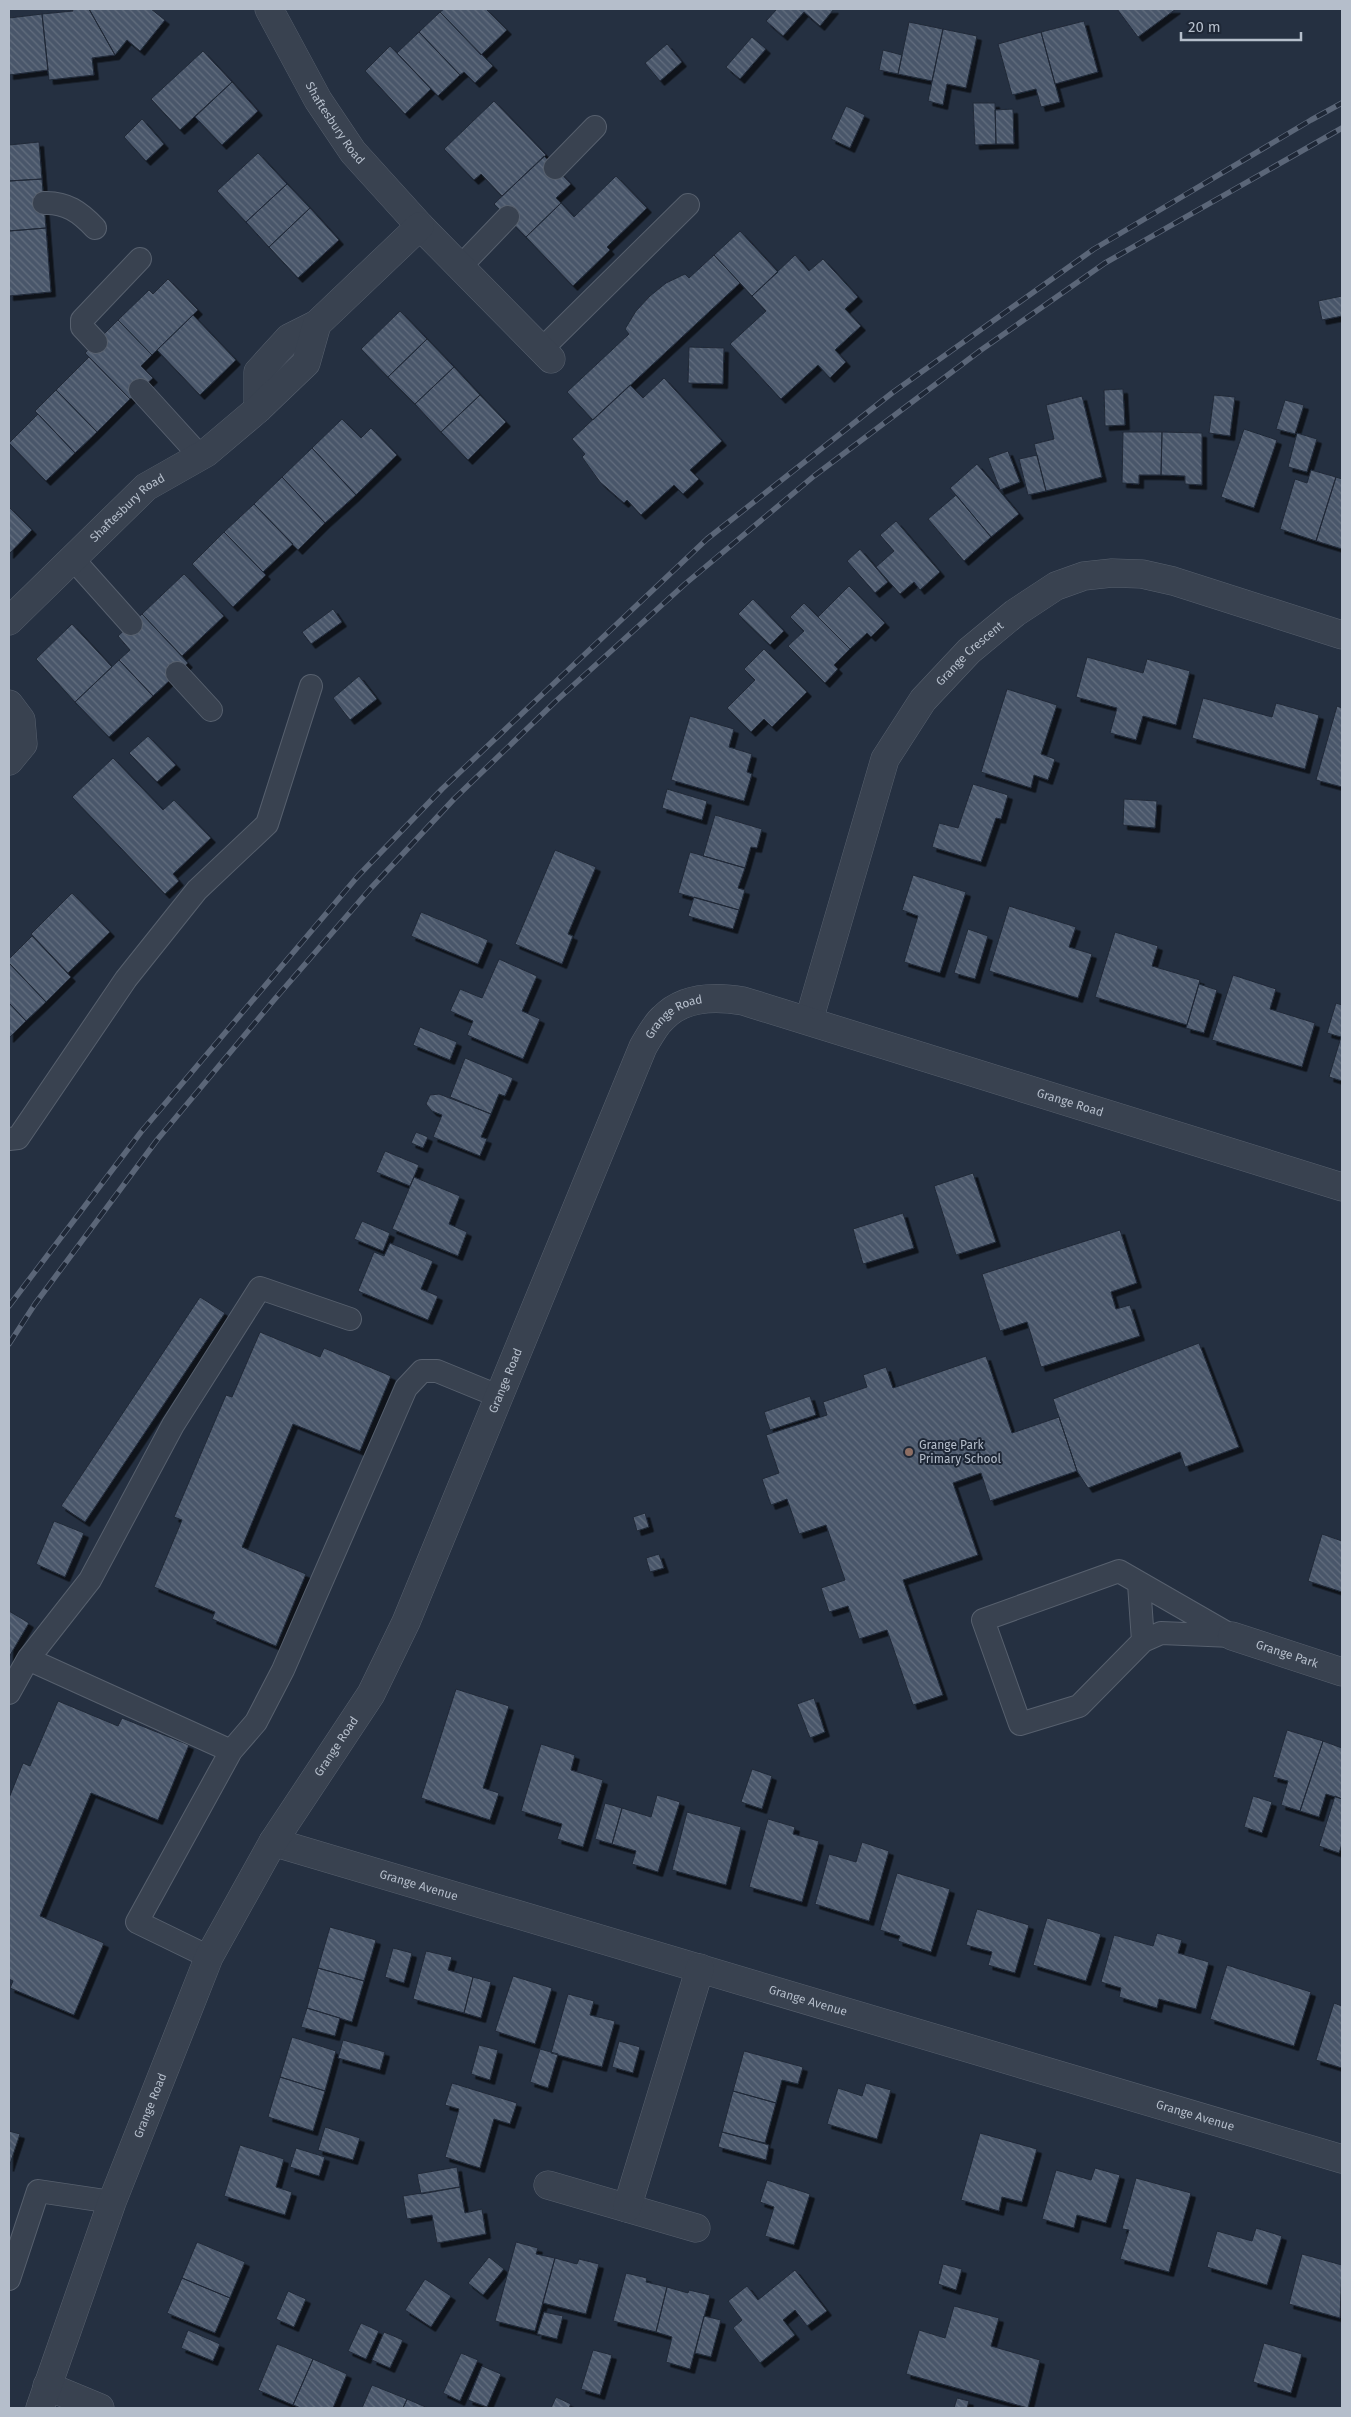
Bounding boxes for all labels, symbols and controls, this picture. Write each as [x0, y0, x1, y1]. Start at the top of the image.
scale bar [1181, 10, 1301, 42]
text: 20 m [1188, 18, 1221, 36]
street label: Shaftesbury Road [303, 80, 368, 167]
street label: Shaftesbury Road [87, 471, 167, 545]
street label: Grange Crescent [933, 618, 1007, 689]
street label: Grange Road [642, 992, 703, 1041]
street label: Grange Road [1035, 1086, 1105, 1119]
street label: Grange Road [486, 1346, 525, 1415]
place label: Grange Park Primary School [919, 1438, 1002, 1466]
marker: Grange Park Primary School [903, 1446, 915, 1458]
street label: Grange Park [1254, 1637, 1321, 1671]
street label: Grange Road [311, 1714, 361, 1779]
street label: Grange Avenue [378, 1867, 460, 1903]
street label: Grange Avenue [767, 1982, 849, 2019]
street label: Grange Road [131, 2071, 169, 2140]
street label: Grange Avenue [1154, 2097, 1236, 2134]

